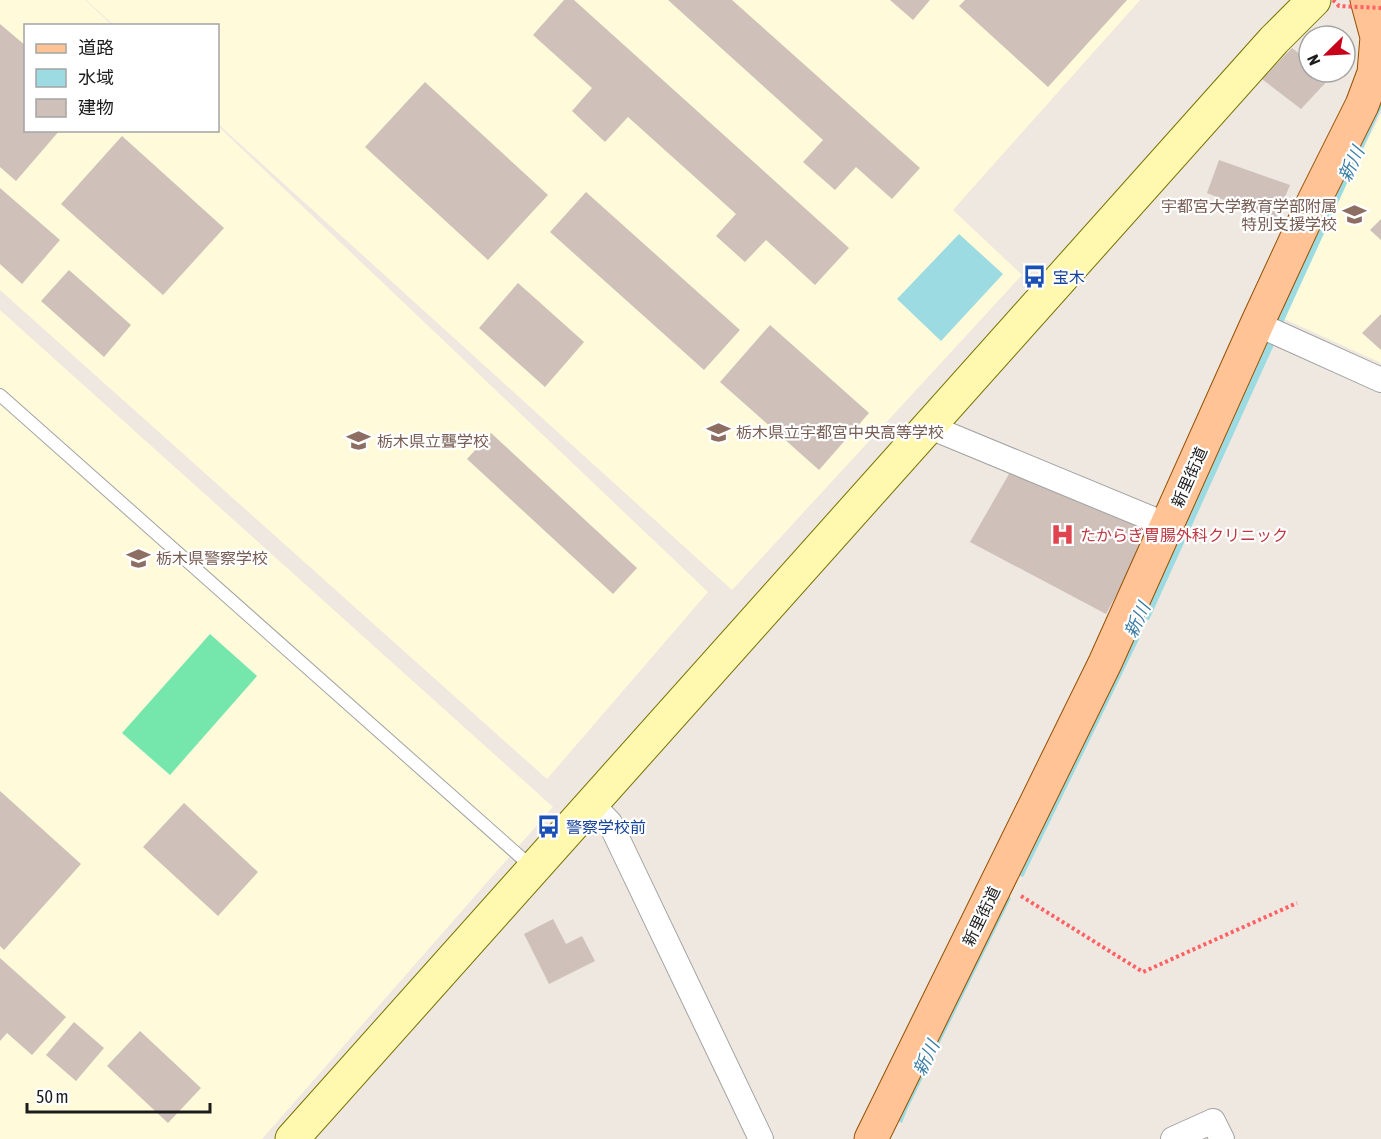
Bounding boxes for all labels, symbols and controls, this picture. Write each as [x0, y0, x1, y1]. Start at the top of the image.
legend [24, 24, 219, 132]
north arrow [1297, 24, 1357, 84]
text: 道路 [78, 37, 114, 58]
text: N [1303, 52, 1323, 68]
text: 水域 [78, 67, 114, 88]
text: 建物 [78, 97, 114, 118]
water label: 新川 [1334, 141, 1369, 185]
place label: 宇都宮大学教育学部附属 特別支援学校 [1161, 197, 1337, 233]
school or university icon: 宇都宮大学教育学部附属 特別支援学校 [1342, 202, 1368, 228]
bus stop icon: 宝木 [1022, 264, 1048, 290]
place label: 宝木 [1053, 268, 1085, 286]
school or university icon: 栃木県立宇都宮中央高等学校 [705, 419, 731, 445]
place label: 栃木県立宇都宮中央高等学校 [736, 423, 944, 441]
school or university icon: 栃木県立聾学校 [346, 428, 372, 454]
place label: 栃木県立聾学校 [377, 432, 489, 450]
street label: 新里街道 [1168, 444, 1210, 510]
hospital icon: たからぎ胃腸外科クリニック [1049, 522, 1075, 548]
place label: たからぎ胃腸外科クリニック [1080, 526, 1288, 544]
school or university icon: 栃木県警察学校 [125, 545, 151, 571]
place label: 栃木県警察学校 [156, 549, 268, 567]
water label: 新川 [1120, 597, 1155, 641]
bus stop icon: 警察学校前 [535, 814, 561, 840]
place label: 警察学校前 [566, 818, 646, 836]
street label: 新里街道 [959, 883, 1003, 949]
water label: 新川 [909, 1035, 944, 1079]
scale bar [27, 1076, 210, 1114]
text: 50 m [36, 1086, 68, 1107]

